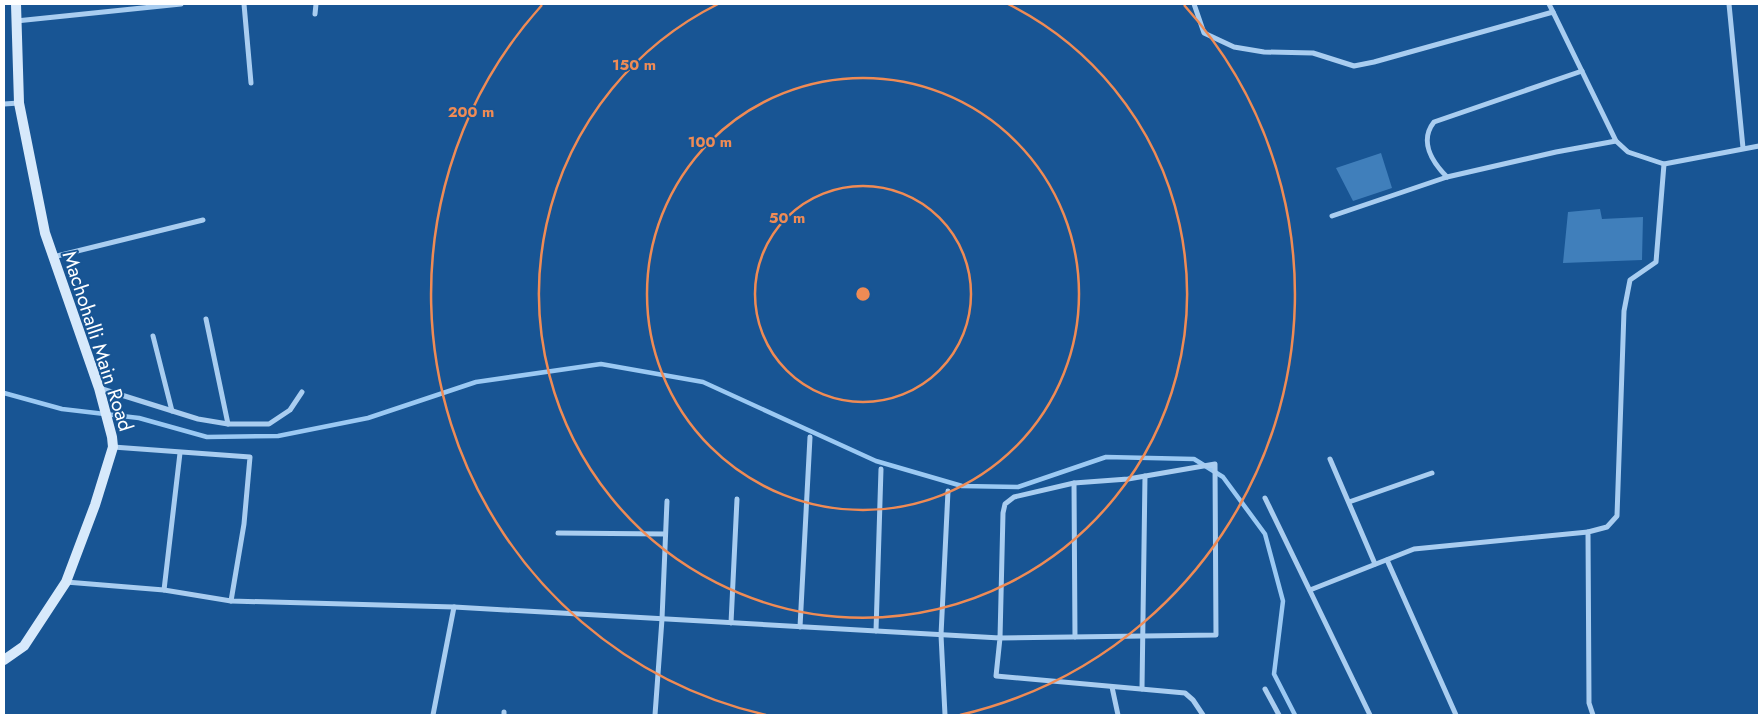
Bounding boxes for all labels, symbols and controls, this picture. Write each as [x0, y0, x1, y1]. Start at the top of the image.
text: 150 m [612, 54, 656, 76]
text: 200 m [448, 101, 494, 123]
text: 100 m [688, 131, 732, 153]
text: 50 m [769, 207, 805, 229]
street label: Machohalli Main Road [55, 247, 140, 435]
centre of rings [854, 285, 872, 303]

